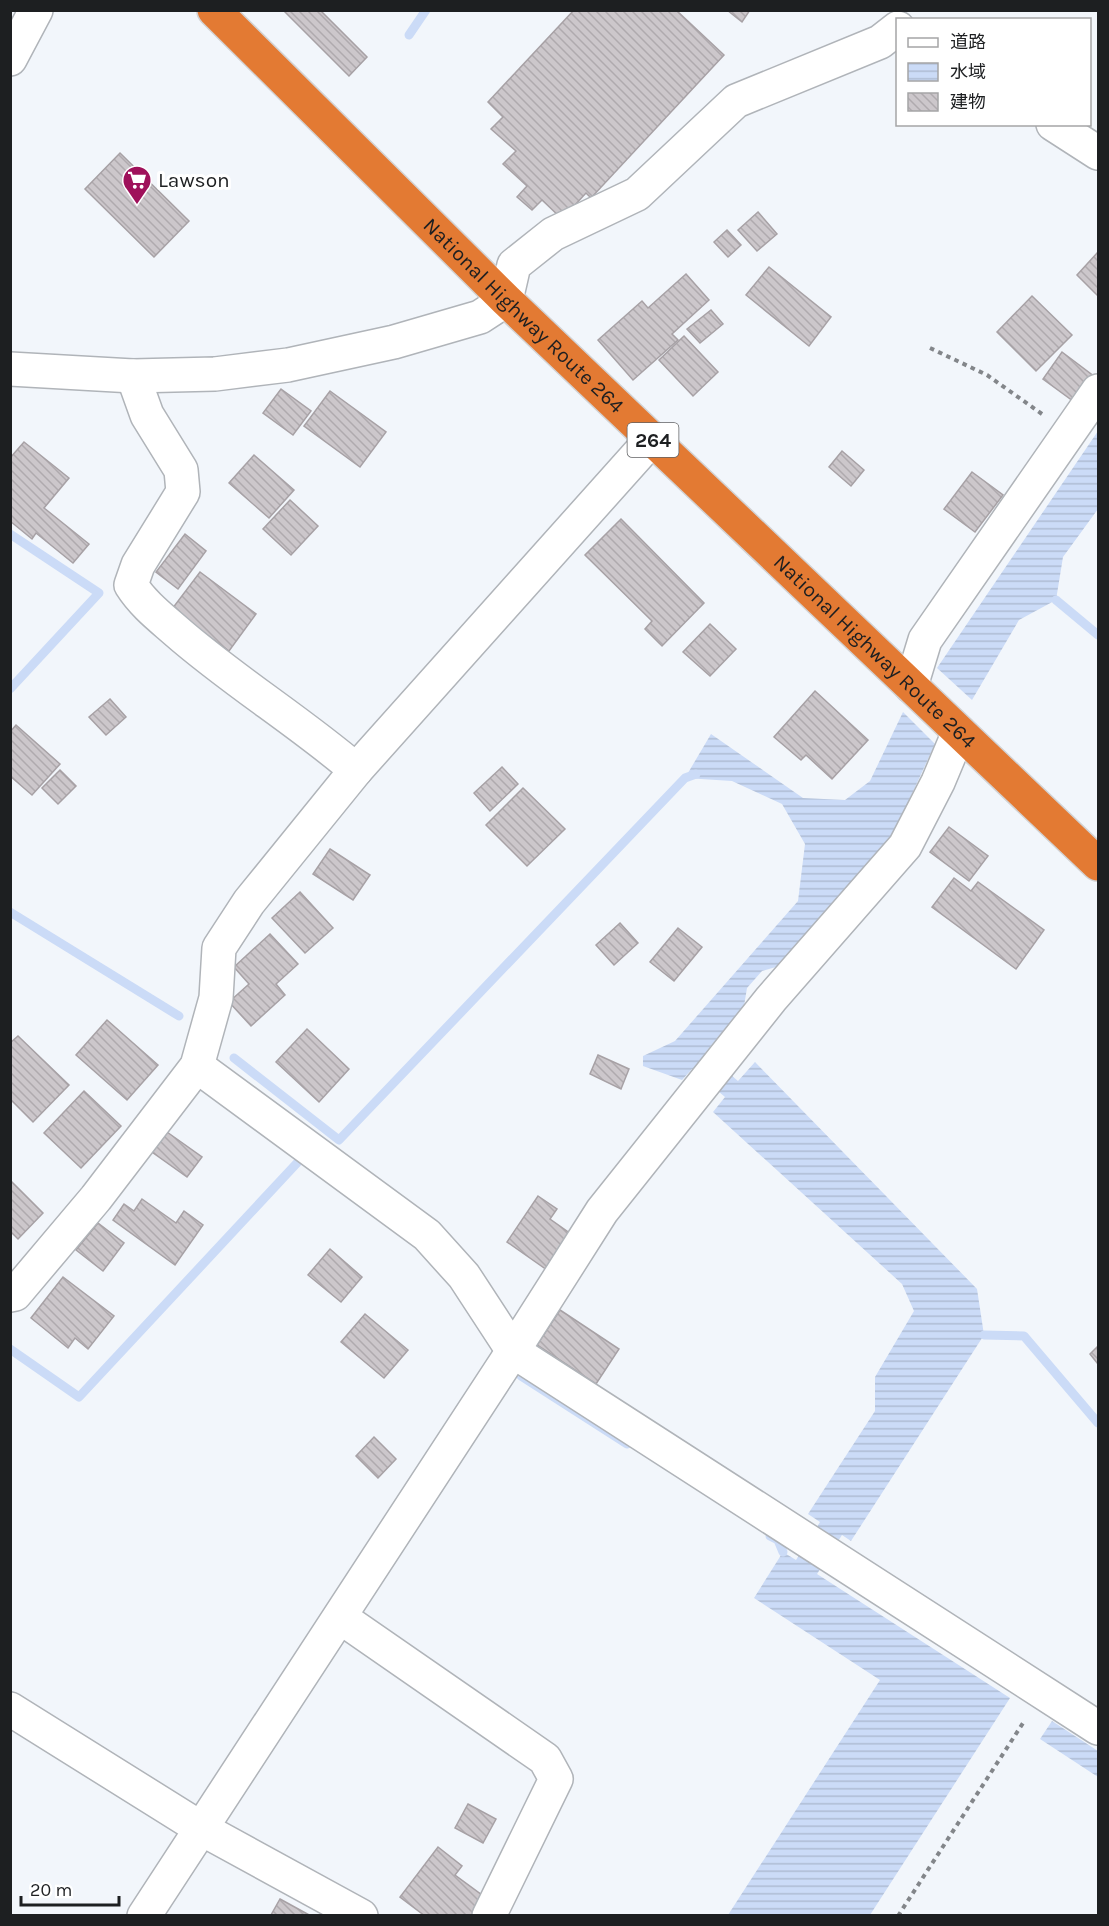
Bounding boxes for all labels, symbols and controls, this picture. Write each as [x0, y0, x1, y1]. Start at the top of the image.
legend [896, 18, 1091, 126]
text: 道路 [950, 31, 986, 53]
text: 水域 [950, 61, 986, 83]
text: 建物 [950, 91, 986, 113]
supermarket icon: Lawson [121, 164, 153, 206]
place label: Lawson [158, 168, 230, 192]
street label: National Highway Route 264 [418, 213, 629, 418]
road number: 264 [628, 423, 678, 457]
street label: National Highway Route 264 [769, 550, 981, 753]
scale bar [21, 1869, 118, 1907]
text: 20 m [30, 1879, 72, 1901]

